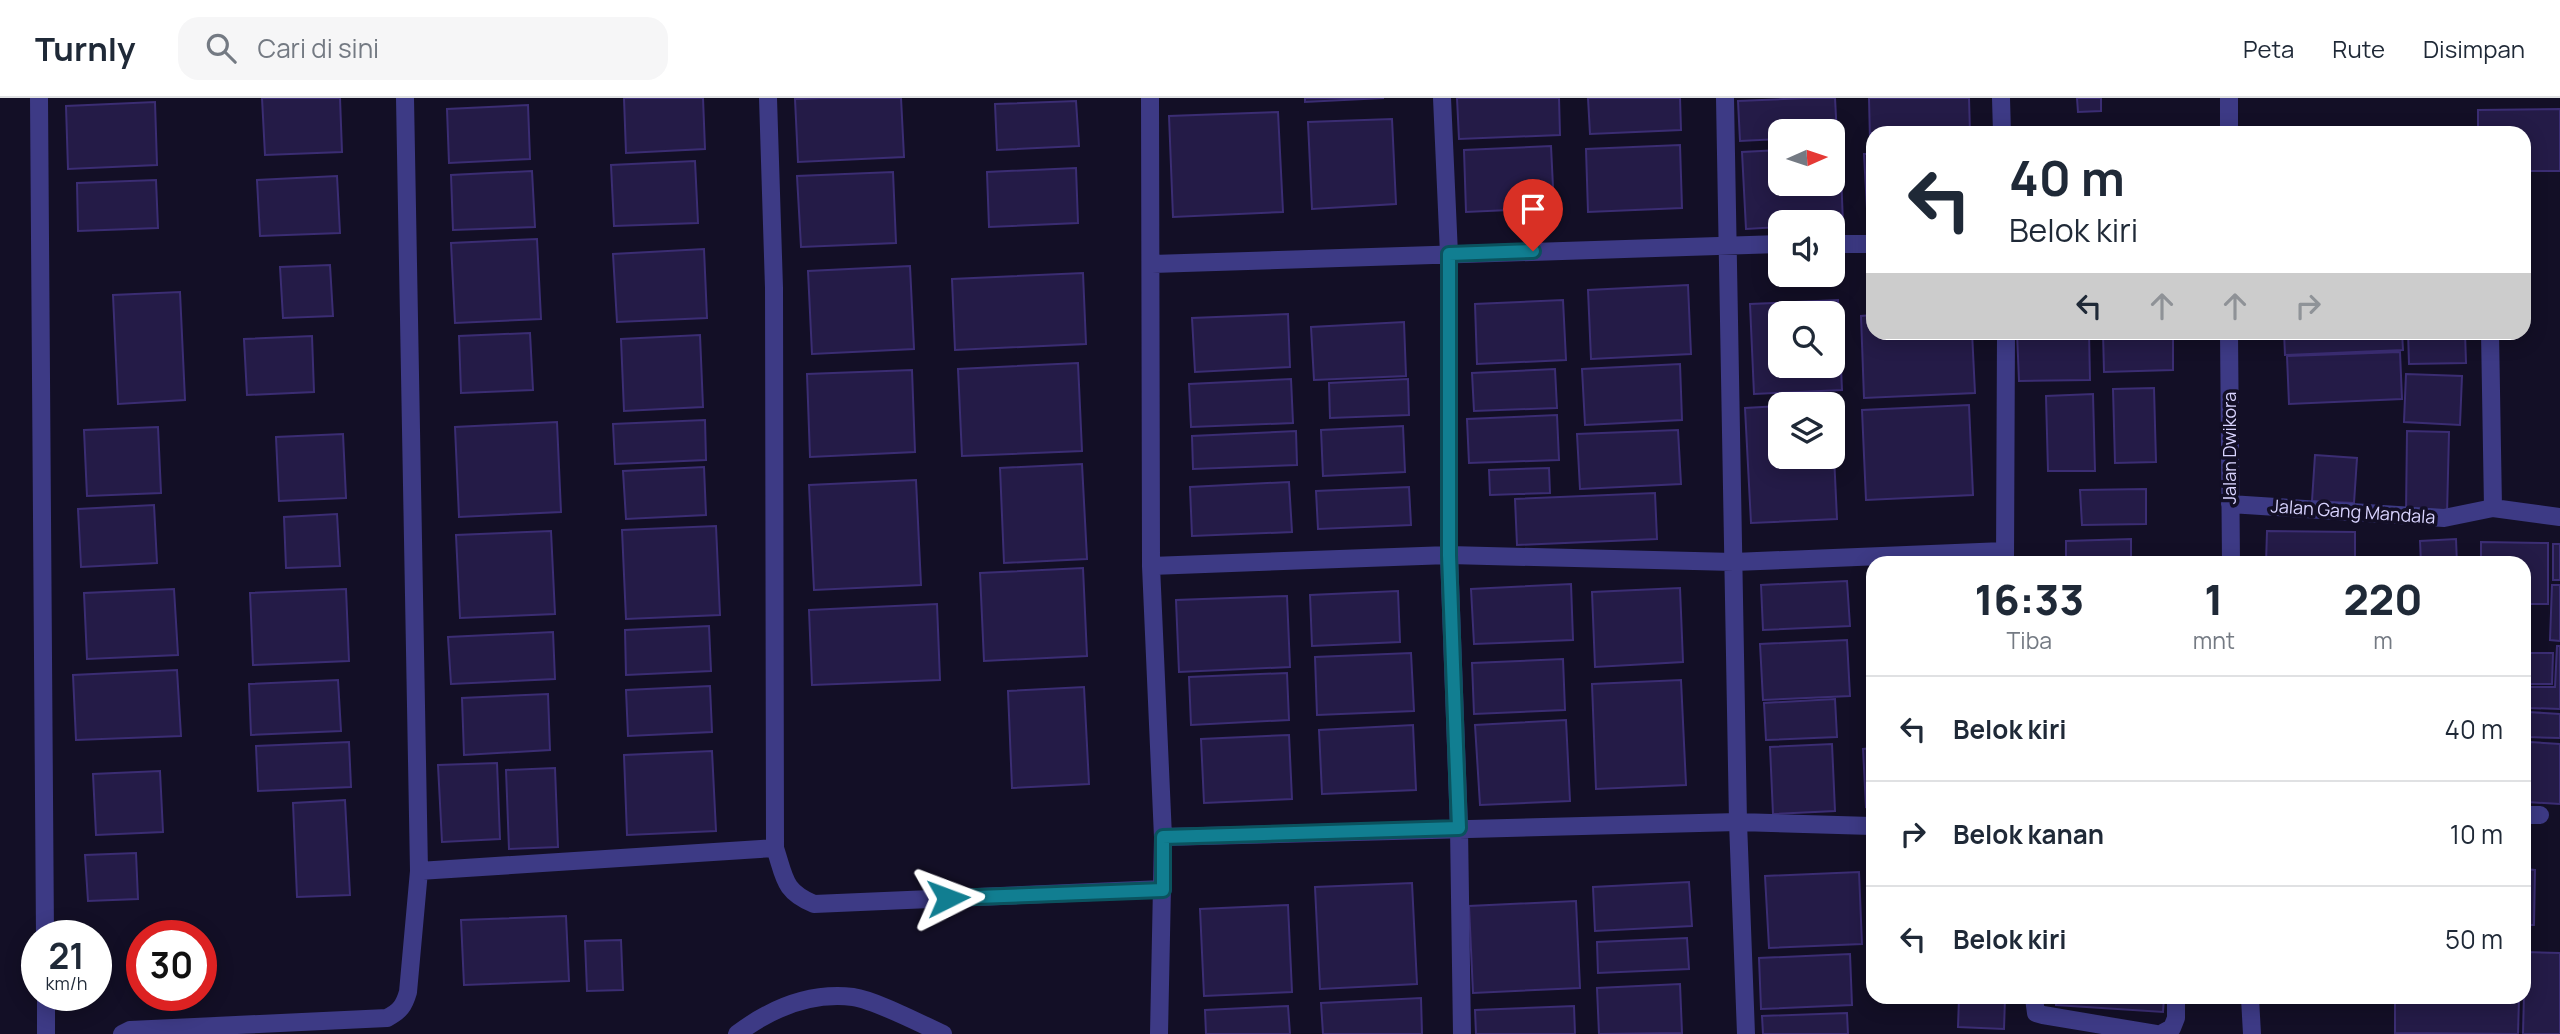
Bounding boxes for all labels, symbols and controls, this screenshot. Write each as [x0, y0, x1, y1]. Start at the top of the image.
search box [178, 17, 668, 80]
text: Turnly [35, 26, 136, 71]
icon: search [202, 29, 240, 67]
text: Cari di sini [258, 30, 379, 66]
text: Peta [2243, 32, 2294, 65]
text: Rute [2332, 32, 2385, 65]
text: Disimpan [2423, 32, 2525, 65]
north arrow [1768, 119, 1844, 196]
map controls [1768, 119, 1845, 469]
text: 40 m [2009, 144, 2125, 211]
icon: left [1894, 154, 1985, 245]
pin [1503, 179, 1563, 251]
icon: arrive [1514, 190, 1552, 228]
text: Belok kiri [2009, 208, 2138, 252]
button: sound [1768, 210, 1845, 287]
icon: left [2070, 287, 2108, 325]
icon: ahead [2143, 287, 2181, 325]
icon: ahead [2216, 287, 2254, 325]
icon: right [2289, 287, 2327, 325]
button: search [1768, 301, 1845, 378]
button: layers [1768, 392, 1845, 469]
street label: Jalan Dwikora [2217, 392, 2241, 504]
street label: Jalan Gang Mandala [2270, 493, 2436, 529]
text: 16:33 [1974, 570, 2084, 628]
text: 1 [2204, 570, 2223, 628]
text: 220 [2344, 570, 2423, 628]
text: Tiba [2007, 624, 2052, 656]
text: mnt [2193, 624, 2235, 656]
text: m [2373, 624, 2393, 656]
icon: left [1894, 710, 1932, 748]
text: Belok kiri [1953, 711, 2067, 747]
text: 40 m [2445, 711, 2503, 747]
icon: right [1894, 815, 1932, 853]
text: Belok kanan [1953, 816, 2104, 852]
text: 10 m [2450, 816, 2503, 852]
position arrow [911, 861, 985, 935]
speed limit sign: 30 [126, 920, 217, 1011]
icon: left [1894, 920, 1932, 958]
text: Belok kiri [1953, 921, 2067, 957]
text: 50 m [2445, 921, 2503, 957]
text: 21 [48, 932, 85, 980]
text: km/h [46, 971, 87, 995]

